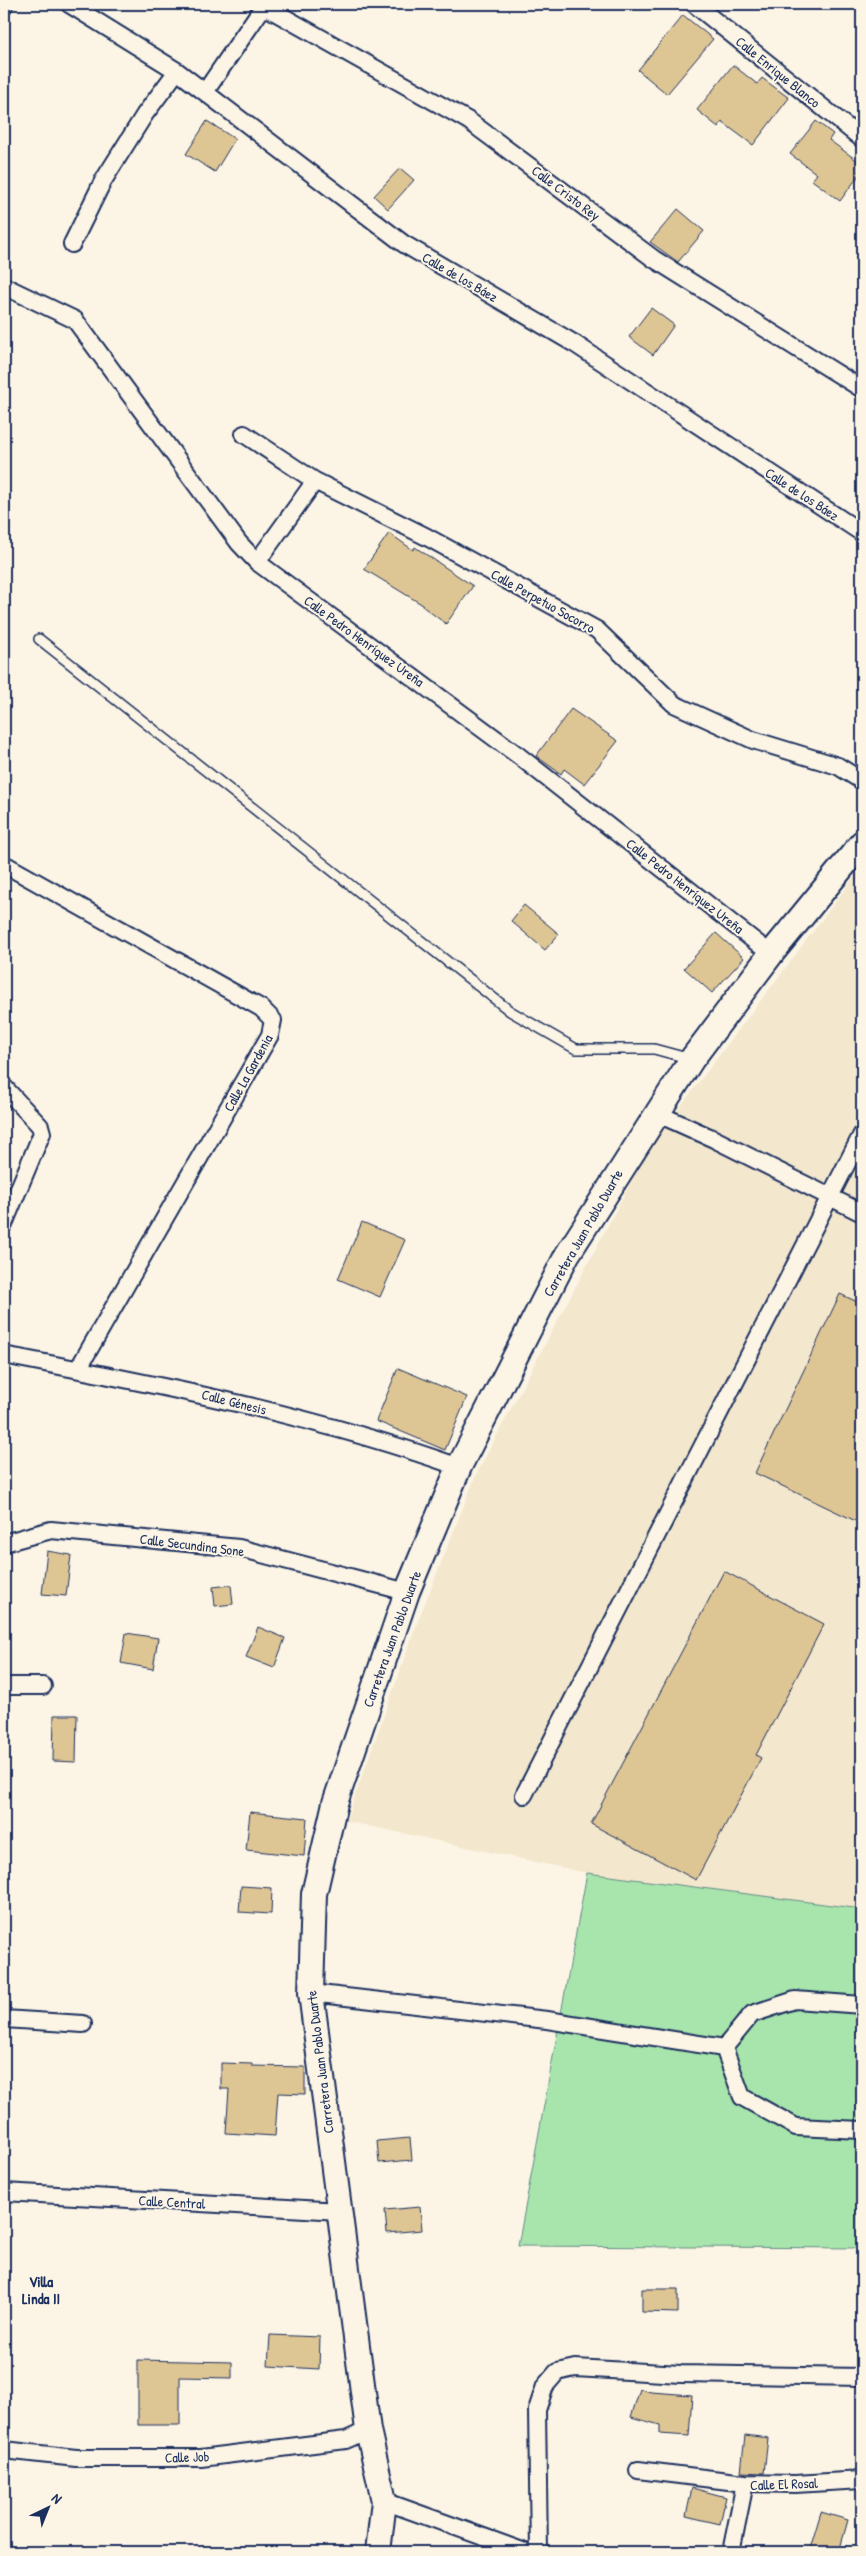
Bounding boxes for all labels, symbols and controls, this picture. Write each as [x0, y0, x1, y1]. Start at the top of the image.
street label: Calle Enrique Blanco [731, 32, 825, 113]
street label: Calle Cristo Rey [528, 161, 604, 225]
street label: Calle de los Báez [419, 247, 502, 306]
street label: Calle de los Báez [762, 463, 843, 525]
street label: Calle Perpetuo Socorro [487, 564, 599, 638]
street label: Calle Pedro Henríquez Ureña [300, 590, 429, 692]
street label: Calle Pedro Henríquez Ureña [622, 834, 748, 939]
street label: Calle La Gardenia [219, 1030, 277, 1115]
street label: Carretera Juan Pablo Duarte [538, 1165, 627, 1300]
street label: Calle Génesis [200, 1384, 268, 1419]
street label: Calle Secundina Sone [139, 1529, 246, 1560]
street label: Carretera Juan Pablo Duarte [358, 1568, 425, 1710]
street label: Carretera Juan Pablo Duarte [301, 1989, 338, 2135]
street label: Calle Central [138, 2190, 206, 2213]
district label: Villa Linda II [22, 2271, 60, 2309]
street label: Calle Job [164, 2446, 210, 2467]
street label: Calle El Rosal [750, 2473, 818, 2494]
north arrow [22, 2484, 72, 2534]
text: N [48, 2489, 67, 2508]

